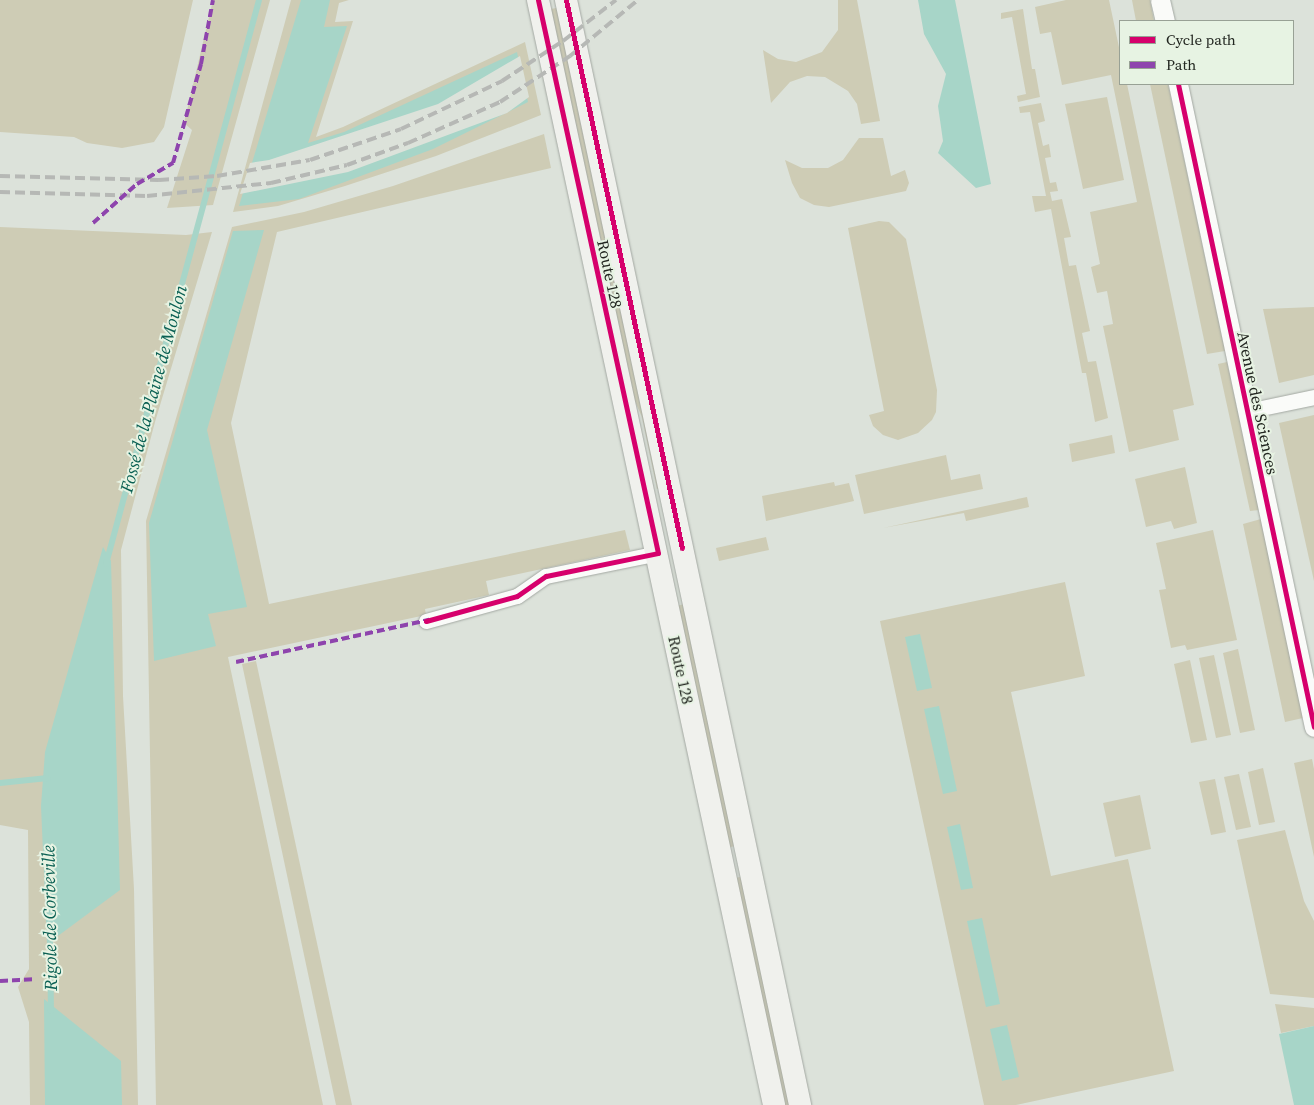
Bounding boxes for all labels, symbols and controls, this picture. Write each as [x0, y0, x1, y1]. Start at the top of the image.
legend [1119, 20, 1294, 85]
text: Cycle path [1166, 29, 1236, 50]
text: Path [1166, 54, 1196, 75]
street label: Route 128 [593, 238, 627, 310]
water label: Fossé de la Plaine de Moulon [116, 283, 192, 495]
street label: Avenue des Sciences [1233, 330, 1283, 476]
street label: Route 128 [664, 634, 698, 706]
water label: Rigole de Corbeville [38, 845, 62, 991]

